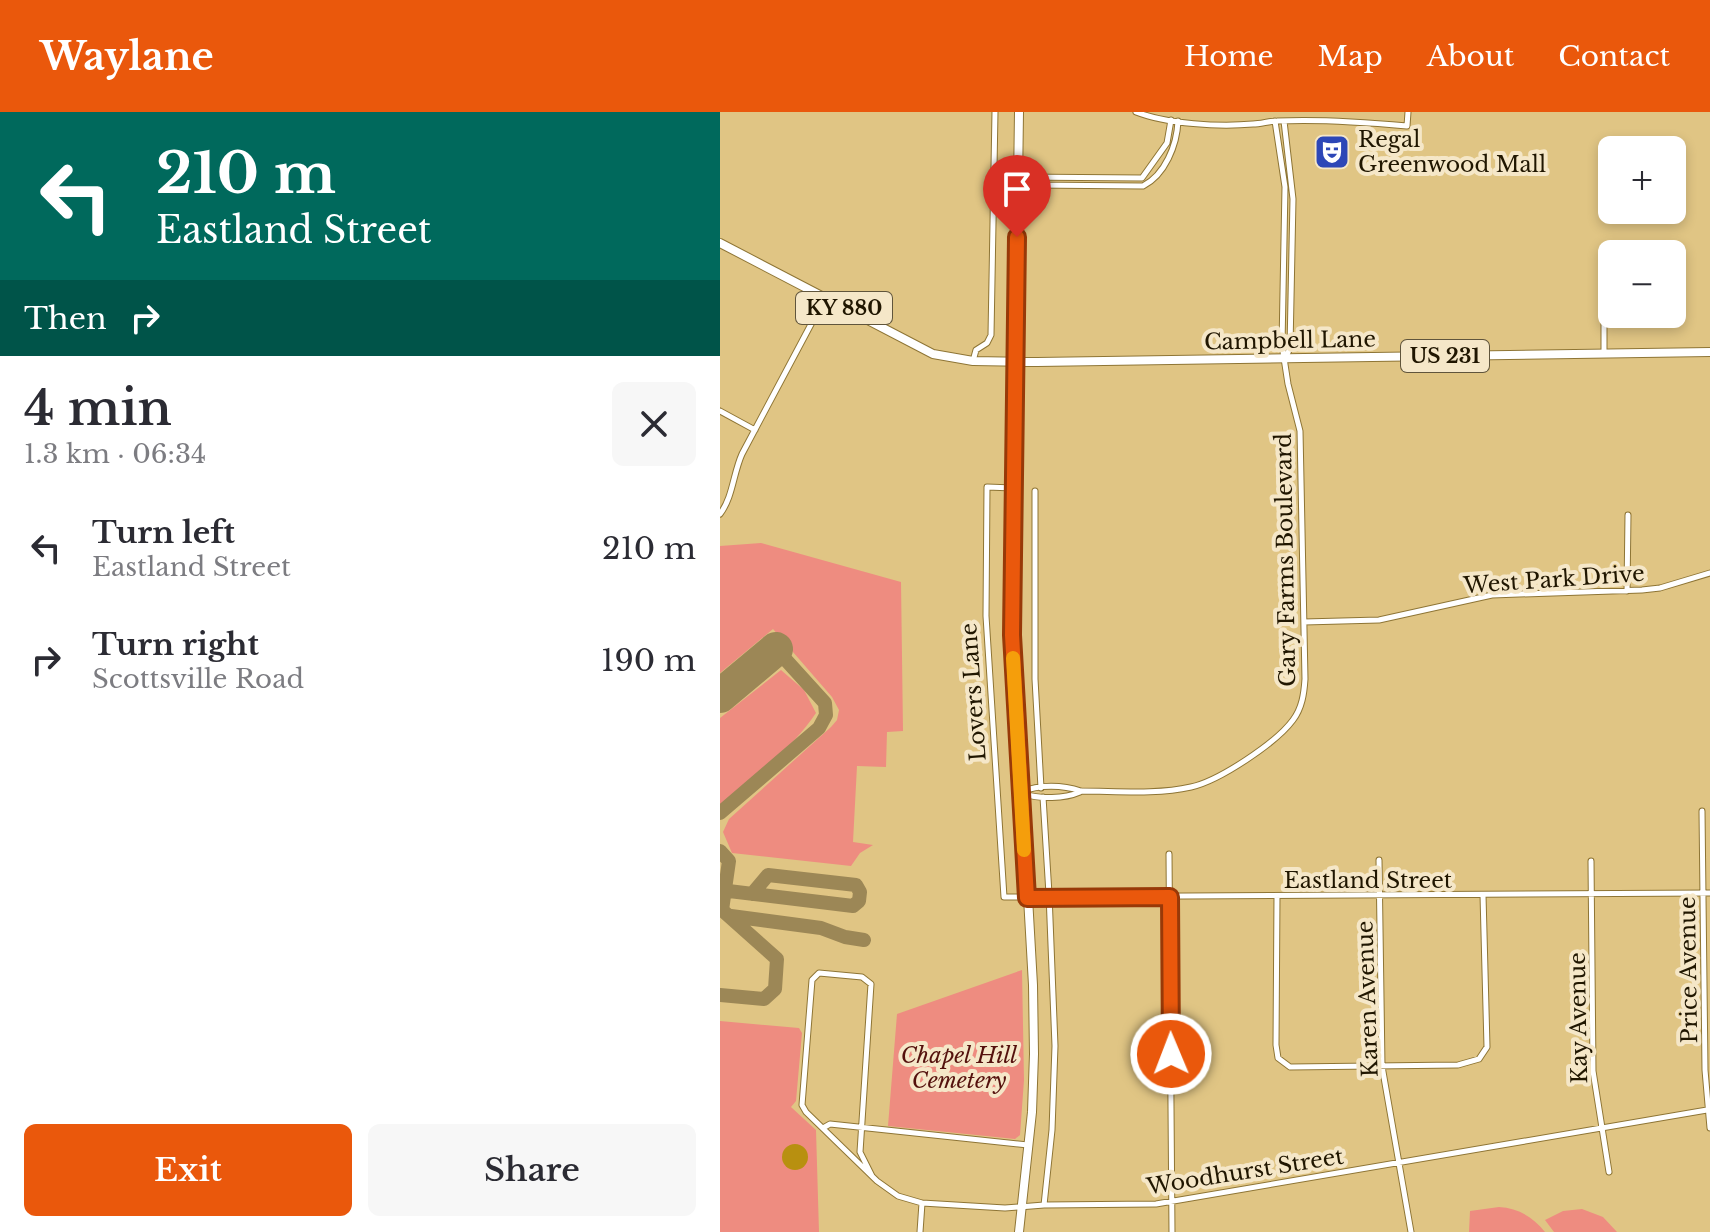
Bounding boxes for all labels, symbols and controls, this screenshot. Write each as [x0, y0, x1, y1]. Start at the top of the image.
text: Waylane [40, 33, 214, 80]
text: Home [1184, 39, 1274, 74]
text: Map [1318, 39, 1383, 74]
text: About [1427, 39, 1514, 74]
text: Contact [1558, 39, 1670, 74]
place label: Regal Greenwood Mall [1358, 126, 1546, 178]
theatre icon: Regal Greenwood Mall [1313, 133, 1351, 171]
map controls [1598, 136, 1686, 328]
button: + [1598, 136, 1686, 224]
text: 210 m [156, 139, 336, 208]
icon: left [24, 144, 128, 248]
pin [983, 155, 1051, 237]
icon: arrive [995, 167, 1039, 211]
text: Eastland Street [156, 208, 431, 253]
button: − [1598, 240, 1686, 328]
road number: KY 880 [796, 292, 892, 324]
icon: right [123, 296, 167, 340]
text: Then [24, 300, 107, 337]
street label: Campbell Lane [1204, 326, 1376, 355]
road number: US 231 [1401, 340, 1489, 372]
text: 4 min [24, 378, 172, 438]
button: close [612, 382, 696, 466]
street label: Gary Farms Boulevard [1270, 433, 1301, 687]
text: 1.3 km · 06:34 [24, 438, 206, 470]
text: Turn left [92, 514, 235, 551]
icon: left [24, 526, 68, 570]
text: 210 m [602, 530, 696, 567]
text: Eastland Street [92, 551, 291, 583]
street label: West Park Drive [1462, 560, 1645, 599]
street label: Lovers Lane [955, 622, 992, 762]
text: Turn right [92, 626, 259, 663]
icon: right [24, 638, 68, 682]
text: 190 m [601, 642, 696, 679]
text: Scottsville Road [92, 663, 304, 695]
street label: Eastland Street [1284, 867, 1453, 894]
street label: Price Avenue [1674, 896, 1703, 1044]
street label: Karen Avenue [1351, 920, 1384, 1078]
street label: Kay Avenue [1564, 952, 1593, 1084]
position arrow [1129, 1012, 1213, 1096]
park label: Chapel Hill Cemetery [901, 1042, 1017, 1094]
button: Exit [24, 1124, 352, 1216]
button: Share [368, 1124, 696, 1216]
street label: Woodhurst Street [1144, 1142, 1346, 1201]

